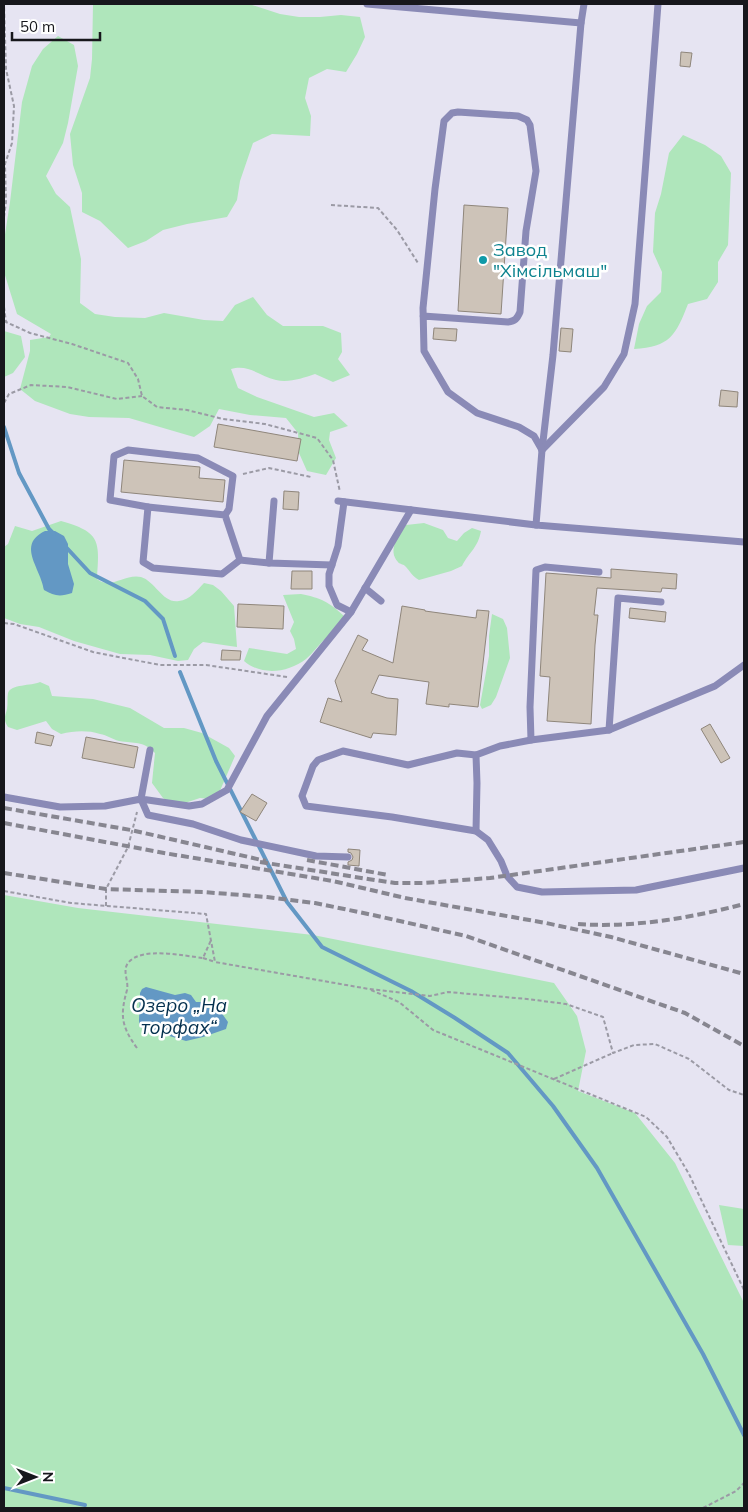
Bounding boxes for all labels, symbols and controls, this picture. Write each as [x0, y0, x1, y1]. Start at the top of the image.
scale bar [12, 10, 100, 42]
text: 50 m [20, 17, 55, 36]
place label: Завод "Хімсільмаш" [493, 238, 607, 282]
marker: Завод "Хімсільмаш" [477, 254, 489, 266]
water label: Озеро „На торфах“ [131, 993, 227, 1039]
north arrow [10, 1452, 60, 1502]
text: N [39, 1472, 57, 1482]

